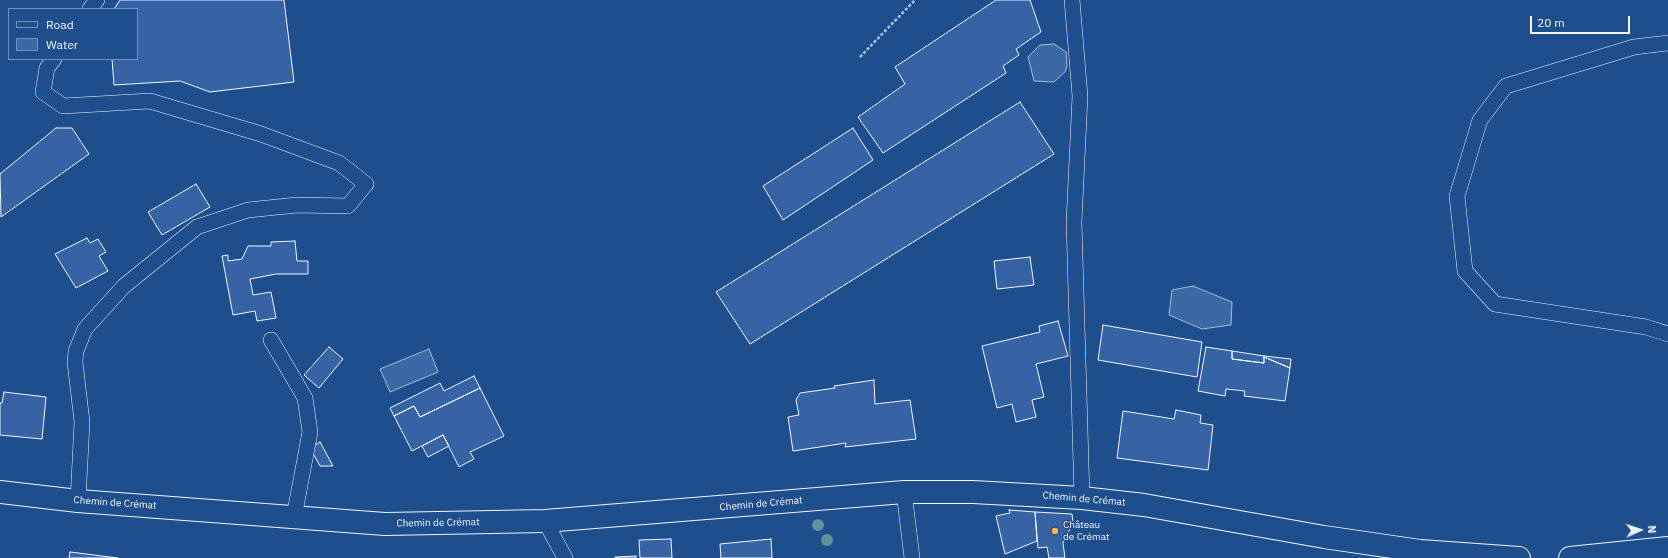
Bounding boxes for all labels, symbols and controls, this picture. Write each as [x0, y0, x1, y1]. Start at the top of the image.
legend [8, 8, 138, 60]
scale bar [1532, 8, 1632, 34]
text: 20 m [1537, 15, 1565, 30]
text: Road [46, 17, 74, 32]
text: Water [46, 37, 78, 52]
street label: Chemin de Crémat [1042, 489, 1126, 509]
street label: Chemin de Crémat [73, 494, 157, 512]
street label: Chemin de Crémat [719, 494, 803, 514]
north arrow [1620, 510, 1660, 550]
street label: Chemin de Crémat [396, 516, 480, 530]
place label: Château de Crémat [1063, 519, 1110, 542]
text: N [1645, 525, 1659, 534]
marker: Château de Crémat [1050, 526, 1060, 536]

